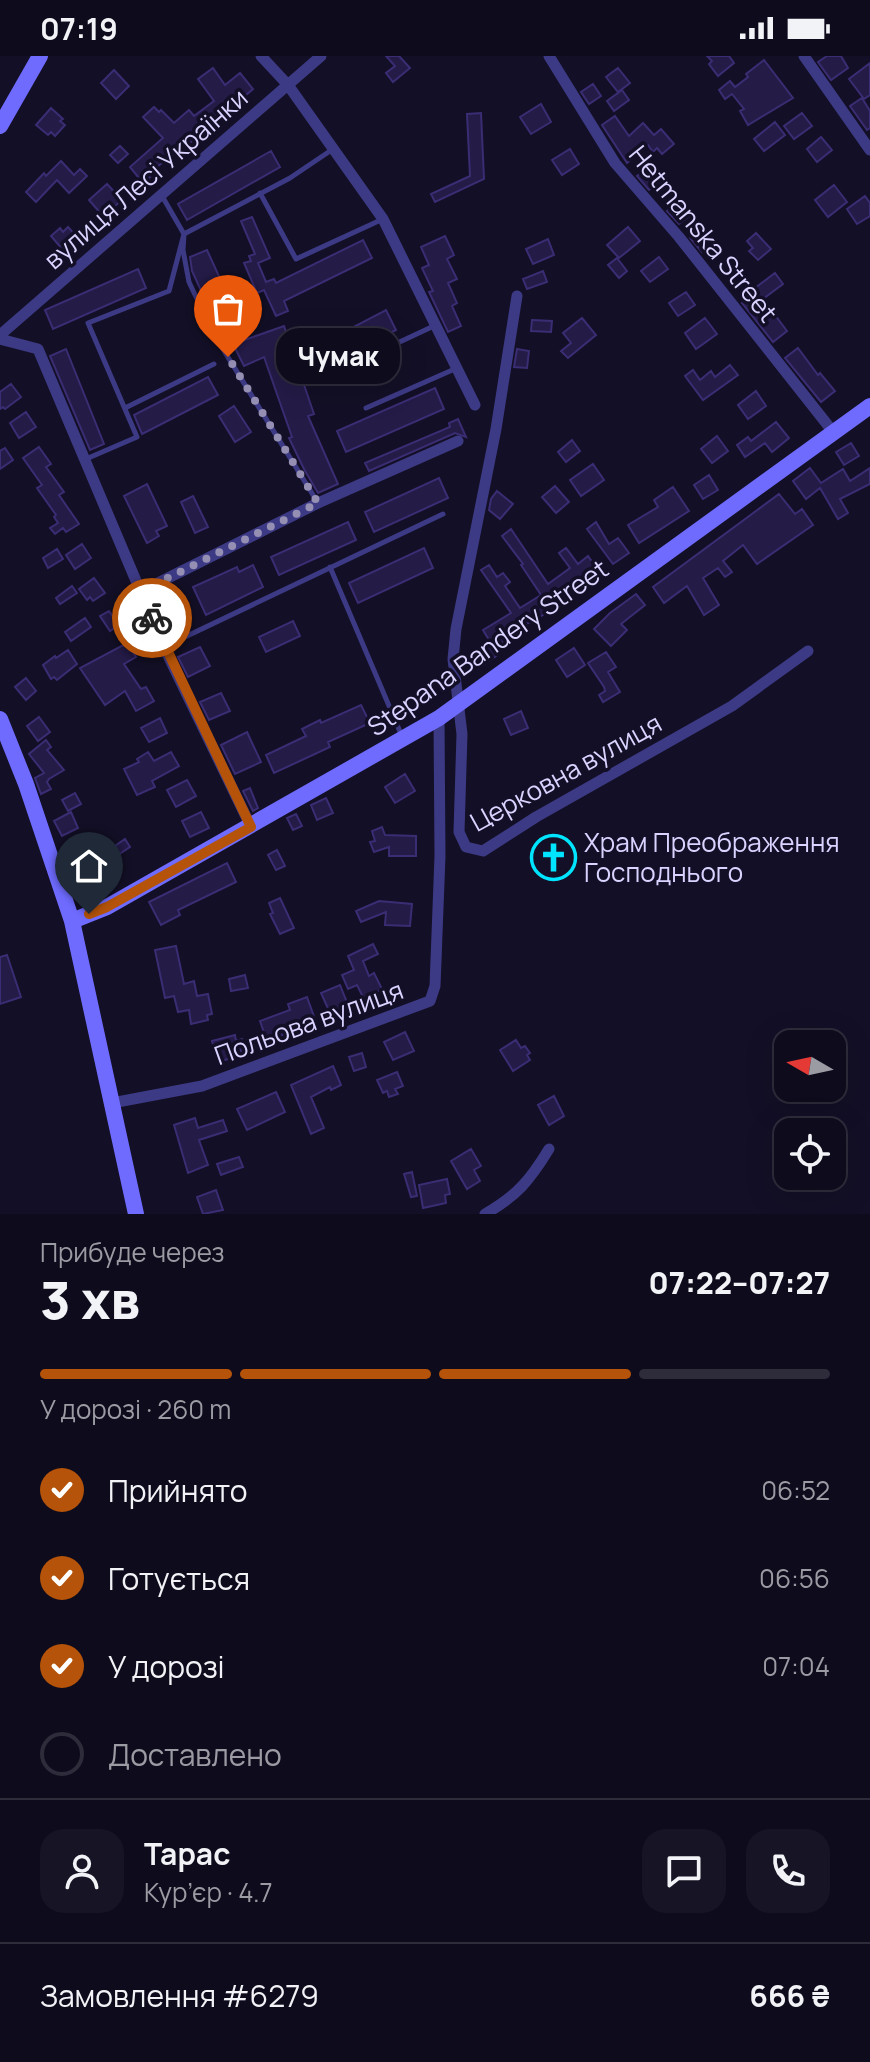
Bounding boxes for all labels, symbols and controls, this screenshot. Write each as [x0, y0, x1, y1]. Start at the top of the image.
text: 07:19 [40, 8, 118, 49]
street label: вулиця Лесі Українки [36, 80, 255, 277]
street label: Hetmanska Street [621, 137, 786, 329]
pin [194, 275, 262, 357]
icon: bag [206, 287, 250, 331]
callout: Чумак [276, 329, 400, 385]
text: Чумак [297, 338, 379, 374]
street label: Stepana Bandery Street [360, 550, 615, 744]
courier [112, 578, 192, 658]
icon: bike [130, 596, 174, 640]
street label: Церковна вулиця [463, 705, 668, 840]
place label: Храм Преображення Господнього [584, 824, 840, 890]
pin [55, 832, 123, 914]
church icon: Храм Преображення Господнього [529, 834, 577, 882]
icon: home [67, 844, 111, 888]
street label: Польова вулиця [209, 971, 408, 1073]
north arrow [774, 1030, 846, 1102]
map controls [774, 1030, 846, 1190]
button: locate [774, 1118, 846, 1190]
text: Прибуде через [40, 1234, 225, 1270]
text: 07:22–07:27 [649, 1262, 830, 1303]
text: 3 хв [40, 1264, 140, 1335]
text: У дорозі · 260 m [40, 1391, 231, 1427]
icon: check [40, 1468, 84, 1512]
text: Прийнято [108, 1470, 248, 1511]
text: 06:52 [761, 1472, 830, 1508]
icon: check [40, 1556, 84, 1600]
text: Готується [108, 1558, 250, 1599]
text: 06:56 [759, 1560, 830, 1596]
icon: check [40, 1644, 84, 1688]
text: У дорозі [108, 1646, 225, 1687]
text: 07:04 [762, 1648, 830, 1684]
text: Доставлено [108, 1734, 282, 1775]
button: person [40, 1829, 124, 1913]
button: chat [642, 1829, 726, 1913]
button: phone [746, 1829, 830, 1913]
text: Тарас [144, 1833, 230, 1874]
text: Кур’єр · 4.7 [144, 1874, 273, 1910]
text: Замовлення #6279 [40, 1975, 319, 2016]
text: 666 ₴ [749, 1975, 830, 2016]

